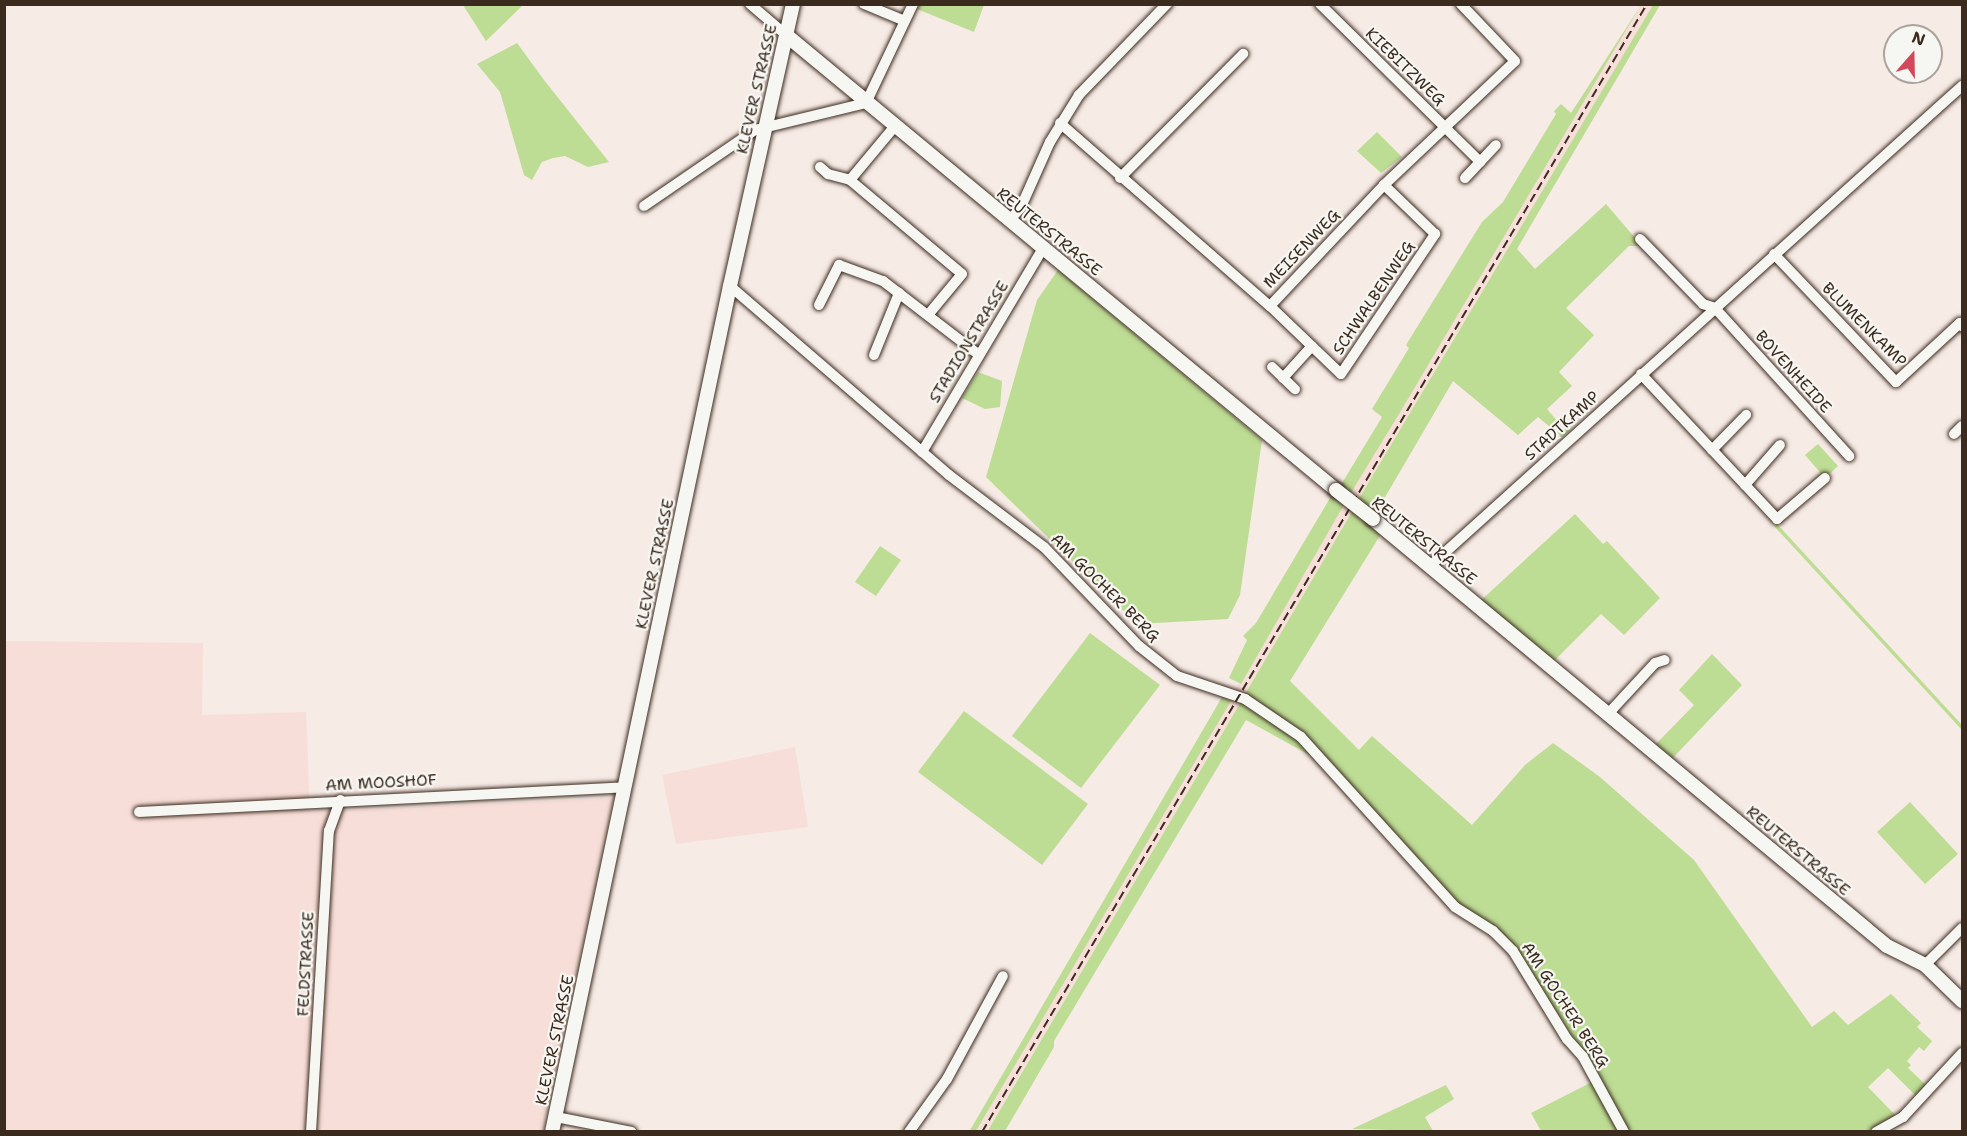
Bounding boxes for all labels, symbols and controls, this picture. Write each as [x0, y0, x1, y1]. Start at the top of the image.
street label: KLEVER STRASSE [733, 22, 781, 156]
street label: KIEBITZWEG [1361, 24, 1449, 110]
north arrow [1883, 24, 1943, 84]
text: N [1909, 26, 1928, 51]
street label: REUTERSTRASSE [993, 184, 1105, 280]
street label: MEISENWEG [1260, 206, 1344, 292]
street label: SCHWALBENWEG [1329, 238, 1419, 358]
street label: STADIONSTRASSE [925, 278, 1013, 406]
street label: BLUMENKAMP [1818, 279, 1910, 371]
street label: BOVENHEIDE [1751, 327, 1835, 417]
street label: STADTKAMP [1521, 387, 1603, 465]
street label: REUTERSTRASSE [1368, 493, 1480, 589]
street label: KLEVER STRASSE [632, 497, 678, 631]
street label: AM GOCHER BERG [1047, 530, 1163, 646]
street label: AM MOOSHOF [325, 770, 437, 796]
street label: REUTERSTRASSE [1742, 802, 1854, 900]
street label: FELDSTRASSE [294, 911, 318, 1017]
street label: AM GOCHER BERG [1517, 939, 1613, 1071]
street label: KLEVER STRASSE [532, 973, 578, 1107]

